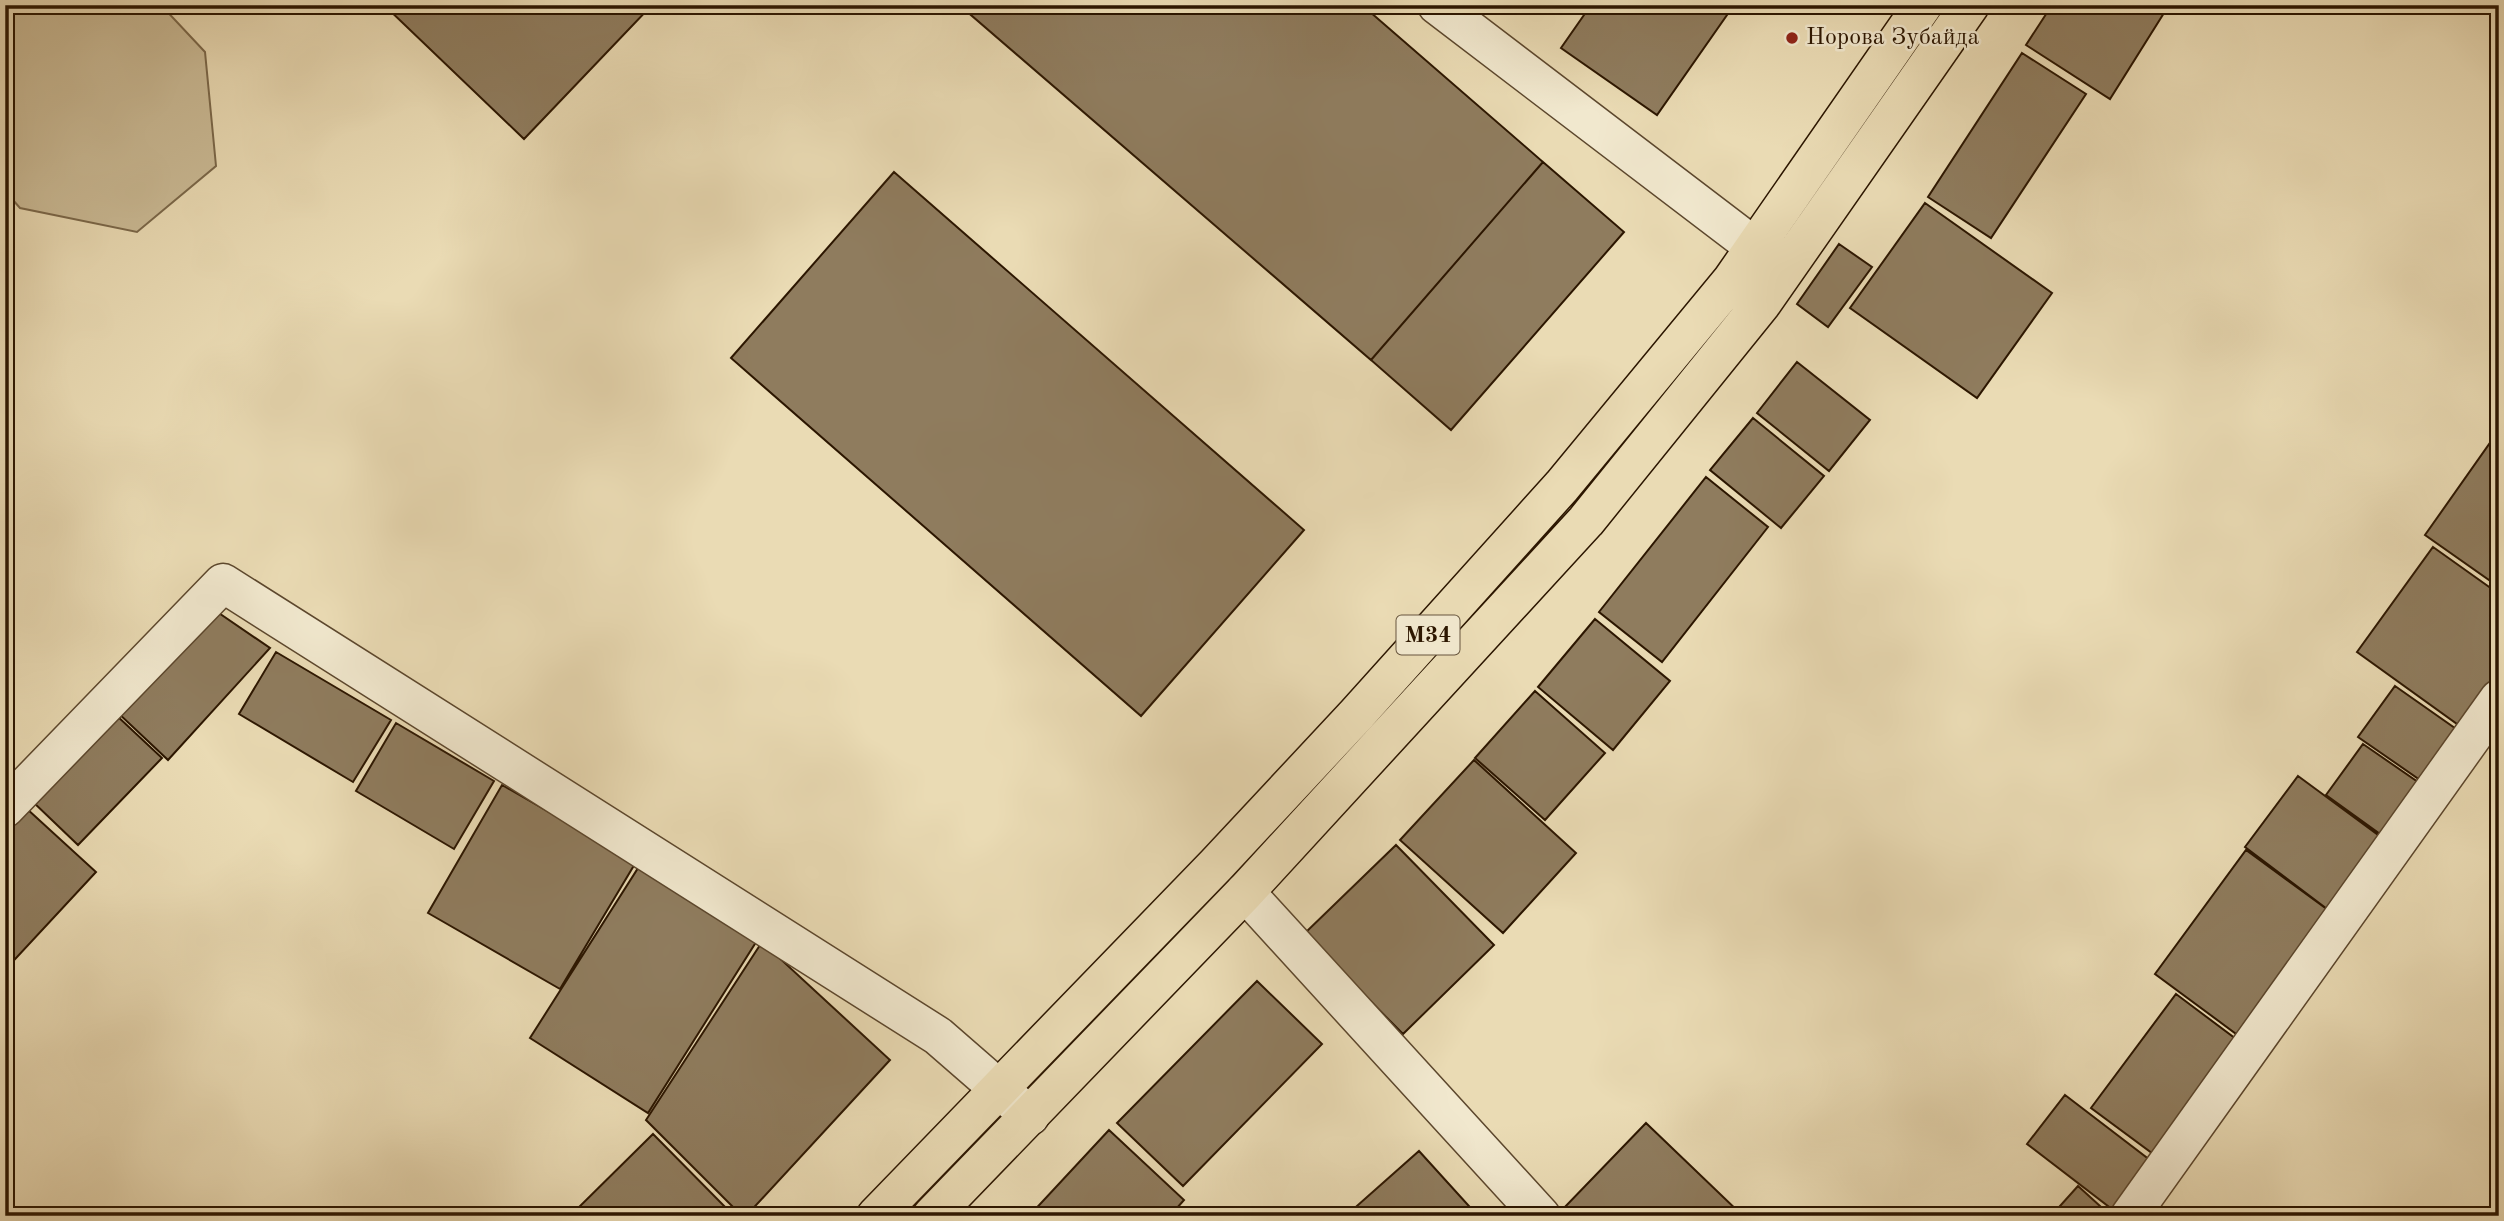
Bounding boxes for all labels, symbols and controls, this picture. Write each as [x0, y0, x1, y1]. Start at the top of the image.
place label: Норова Зубайда [1806, 26, 1979, 50]
marker: Норова Зубайда [1784, 30, 1800, 46]
road number: M34 [1396, 615, 1460, 654]

